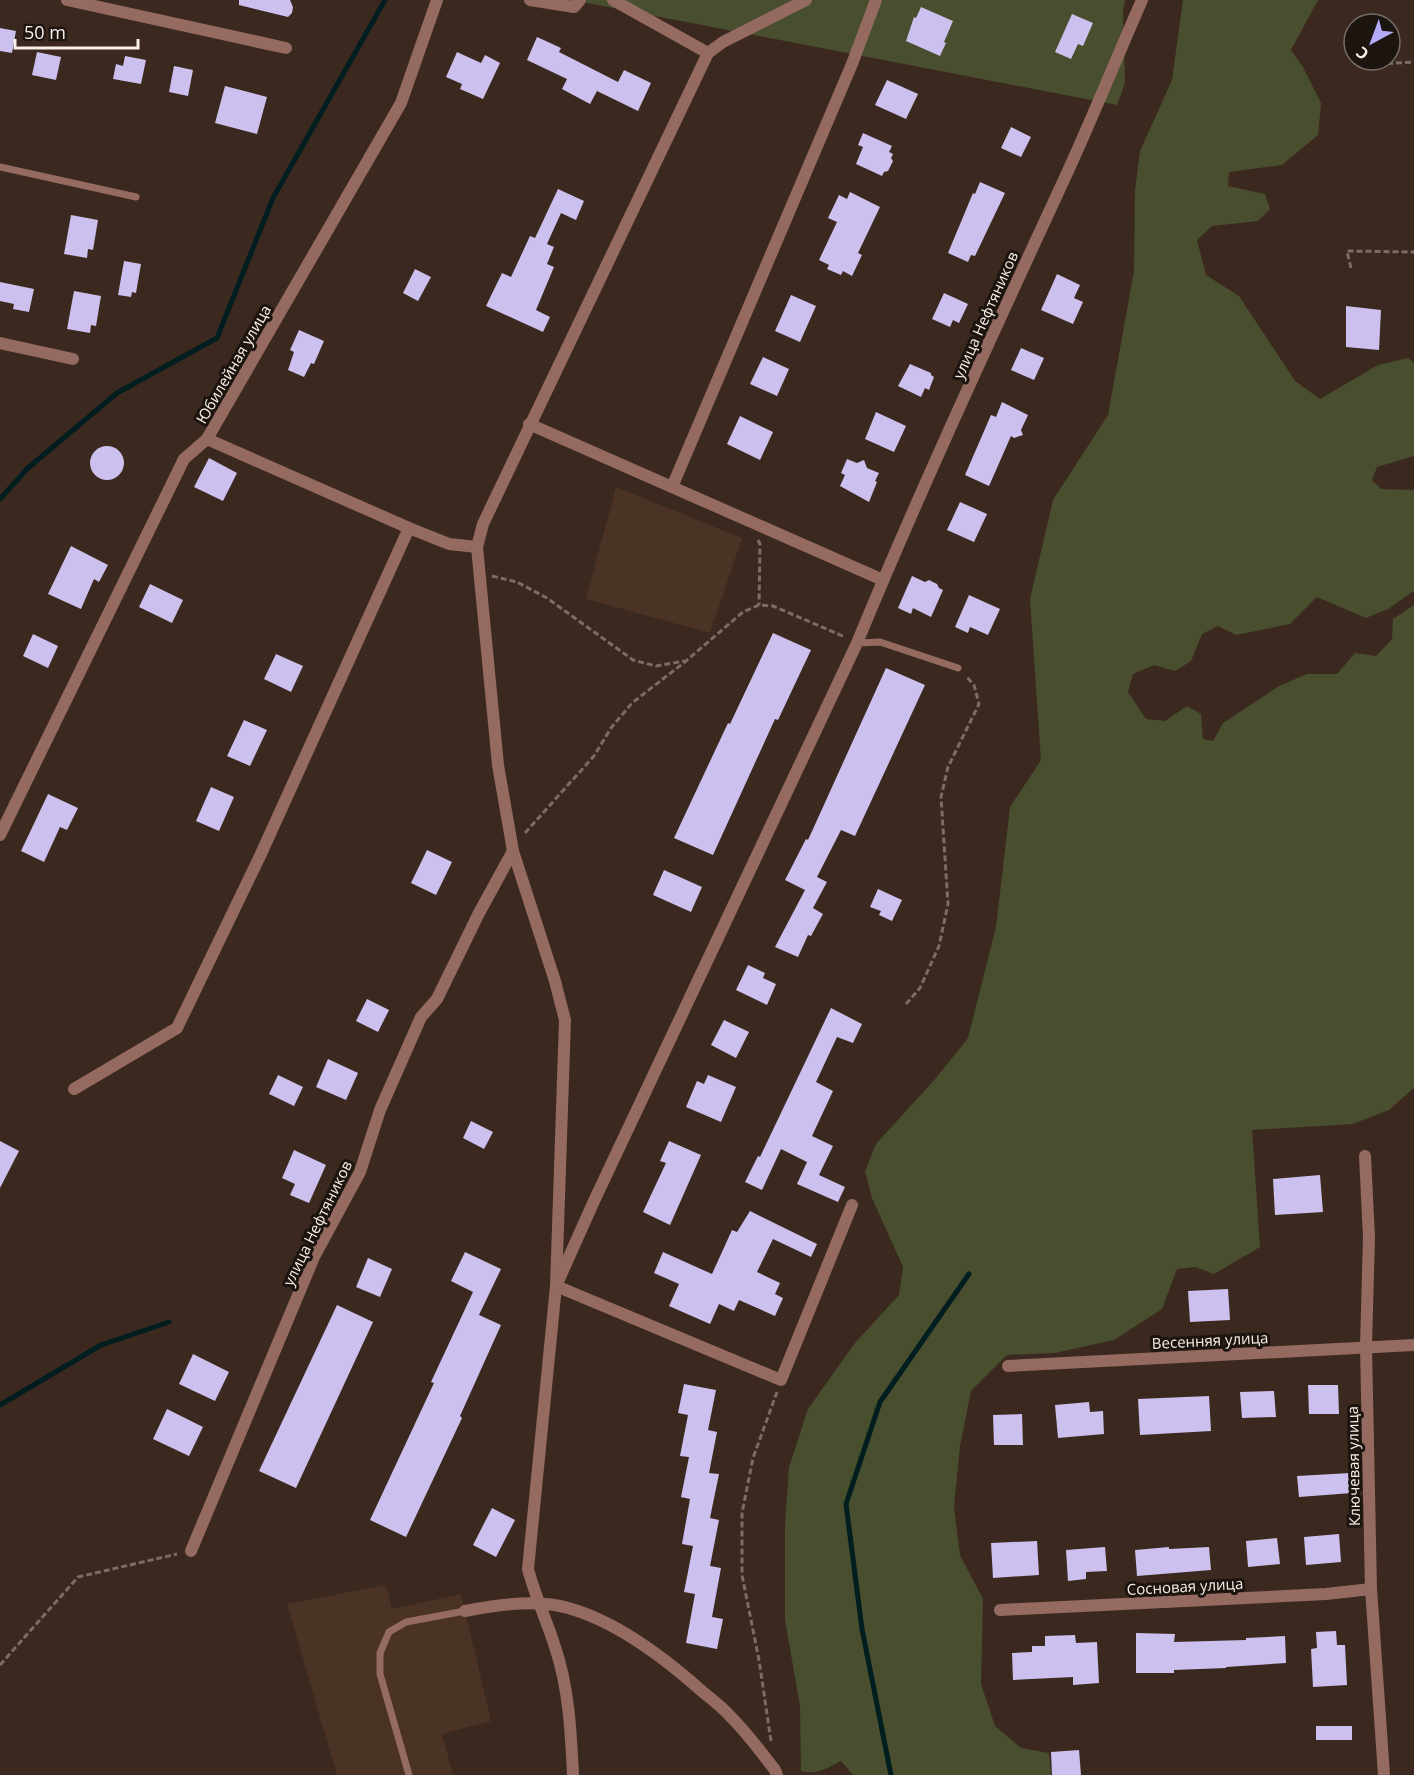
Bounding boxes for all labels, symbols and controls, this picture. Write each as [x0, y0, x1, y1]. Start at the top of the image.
scale bar [15, 12, 138, 50]
north arrow [1342, 12, 1402, 72]
text: 50 m [24, 20, 66, 44]
text: С [1351, 42, 1373, 65]
street label: улица Нефтяников [948, 248, 1022, 382]
street label: Юбилейная улица [191, 301, 275, 427]
street label: улица Нефтяников [278, 1157, 356, 1289]
street label: Весенняя улица [1151, 1327, 1269, 1353]
street label: Ключевая улица [1342, 1406, 1364, 1526]
street label: Сосновая улица [1126, 1573, 1244, 1599]

